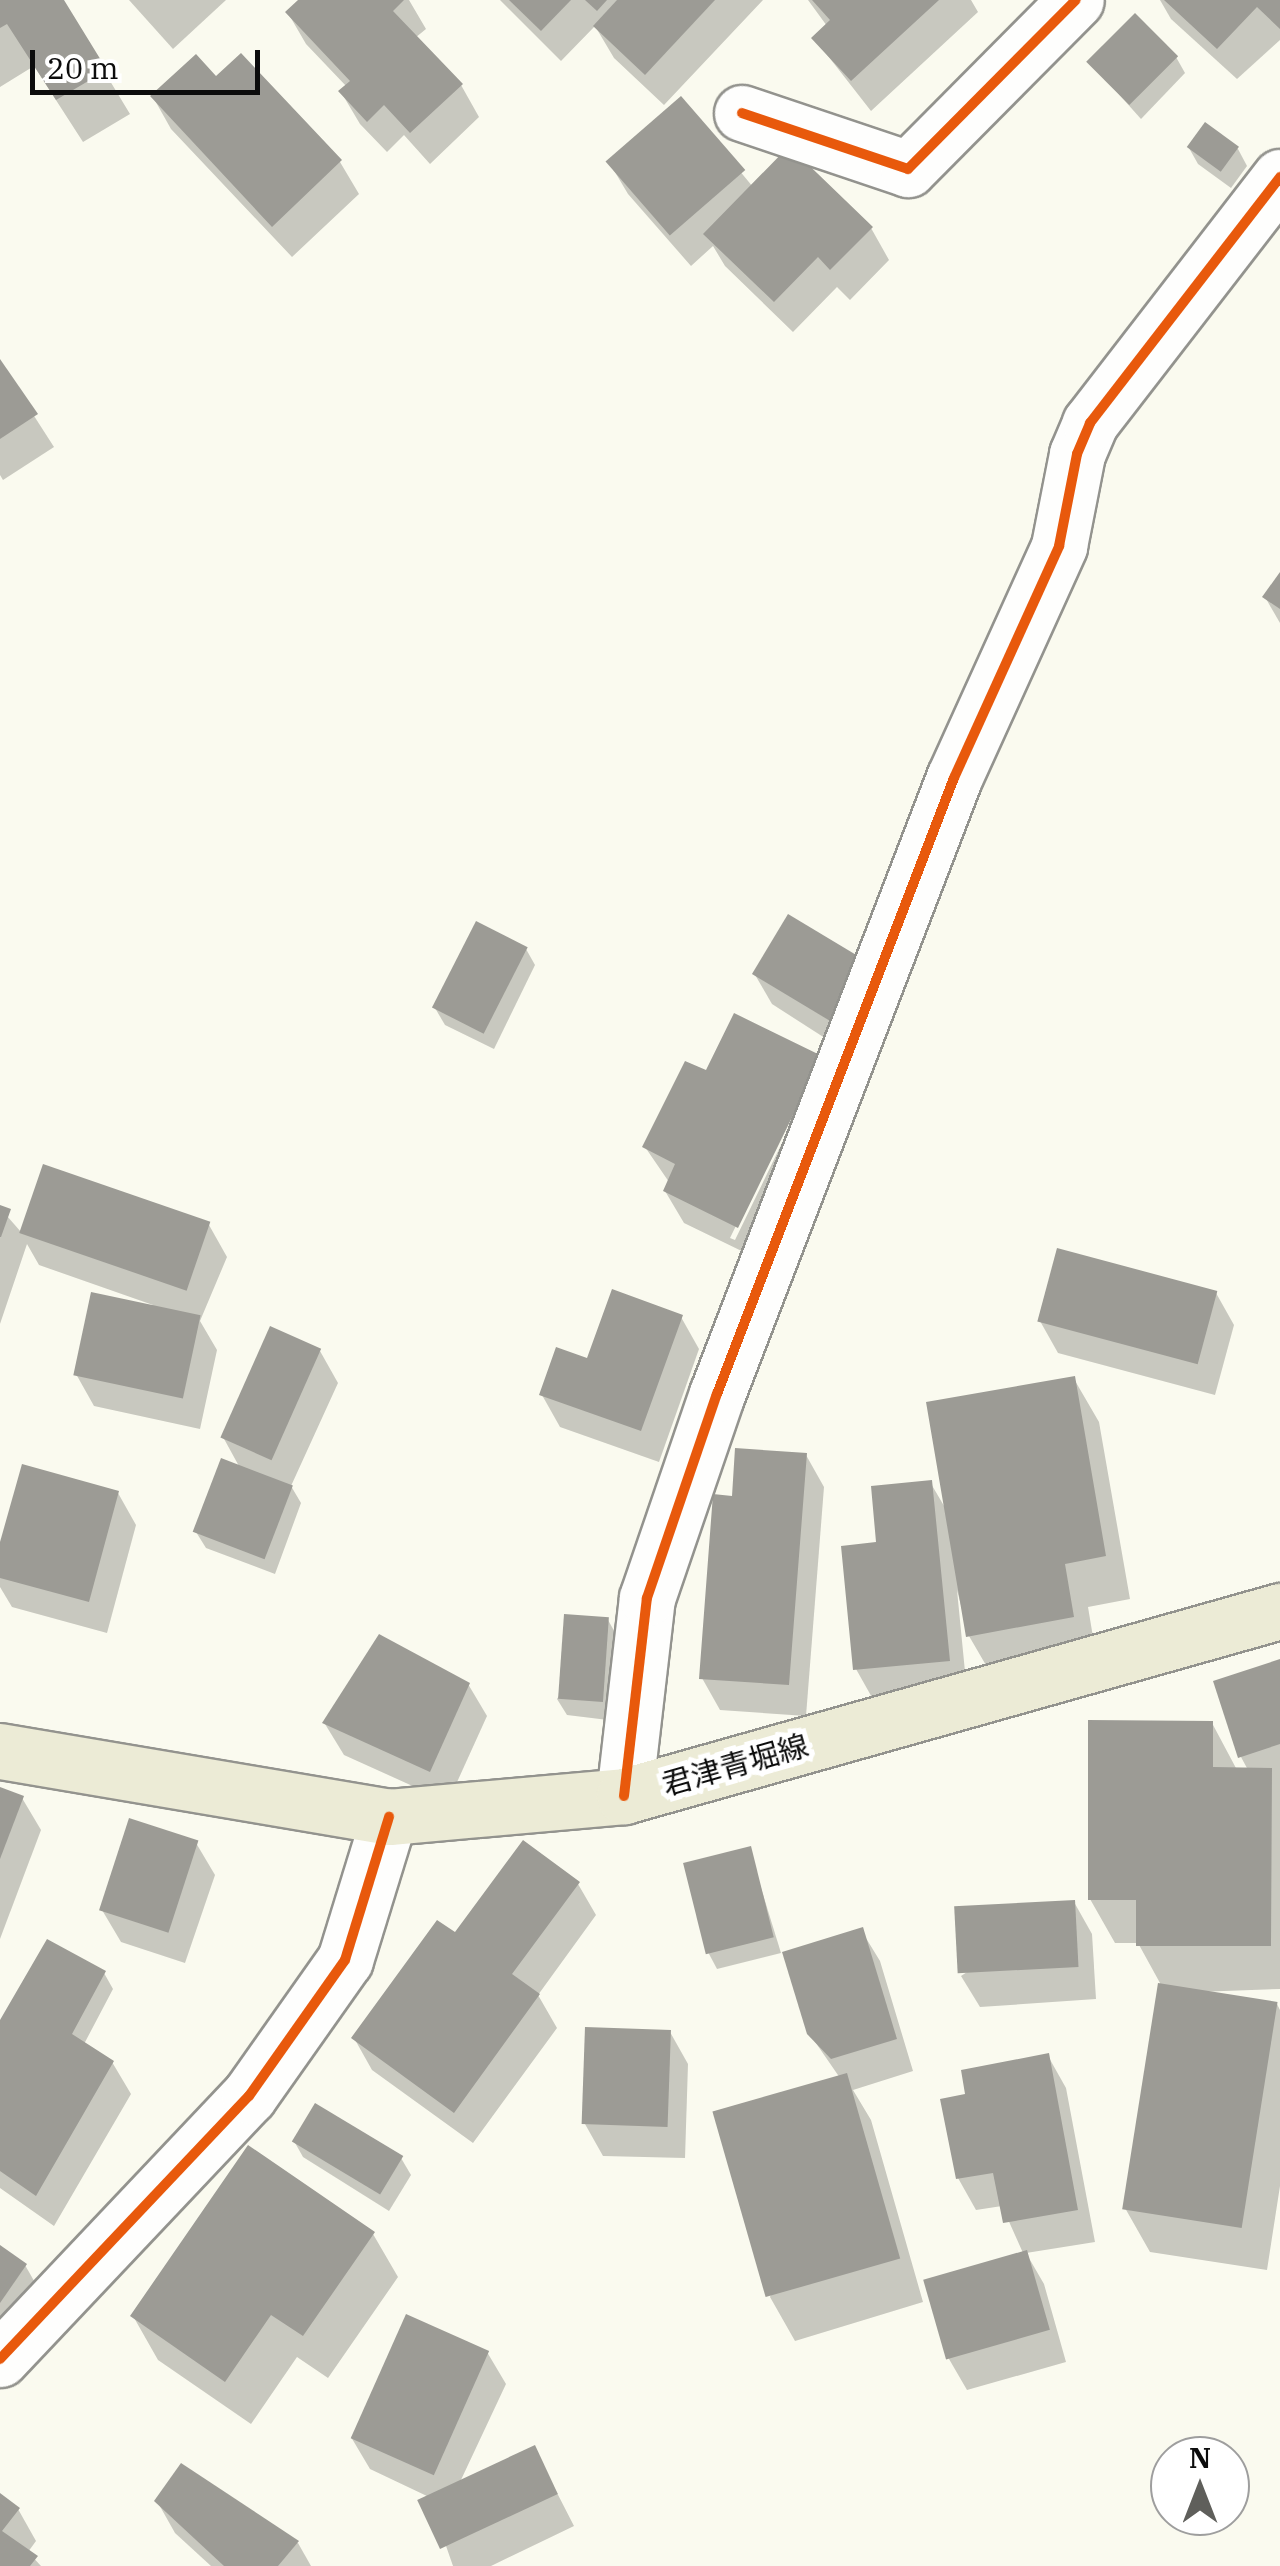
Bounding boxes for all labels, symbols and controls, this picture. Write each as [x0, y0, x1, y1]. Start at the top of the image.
scale bar [35, 30, 265, 92]
text: 20 m [47, 48, 119, 87]
street label: 君津青堀線 [658, 1727, 812, 1803]
north arrow [1150, 2436, 1250, 2536]
text: N [1189, 2439, 1211, 2476]

